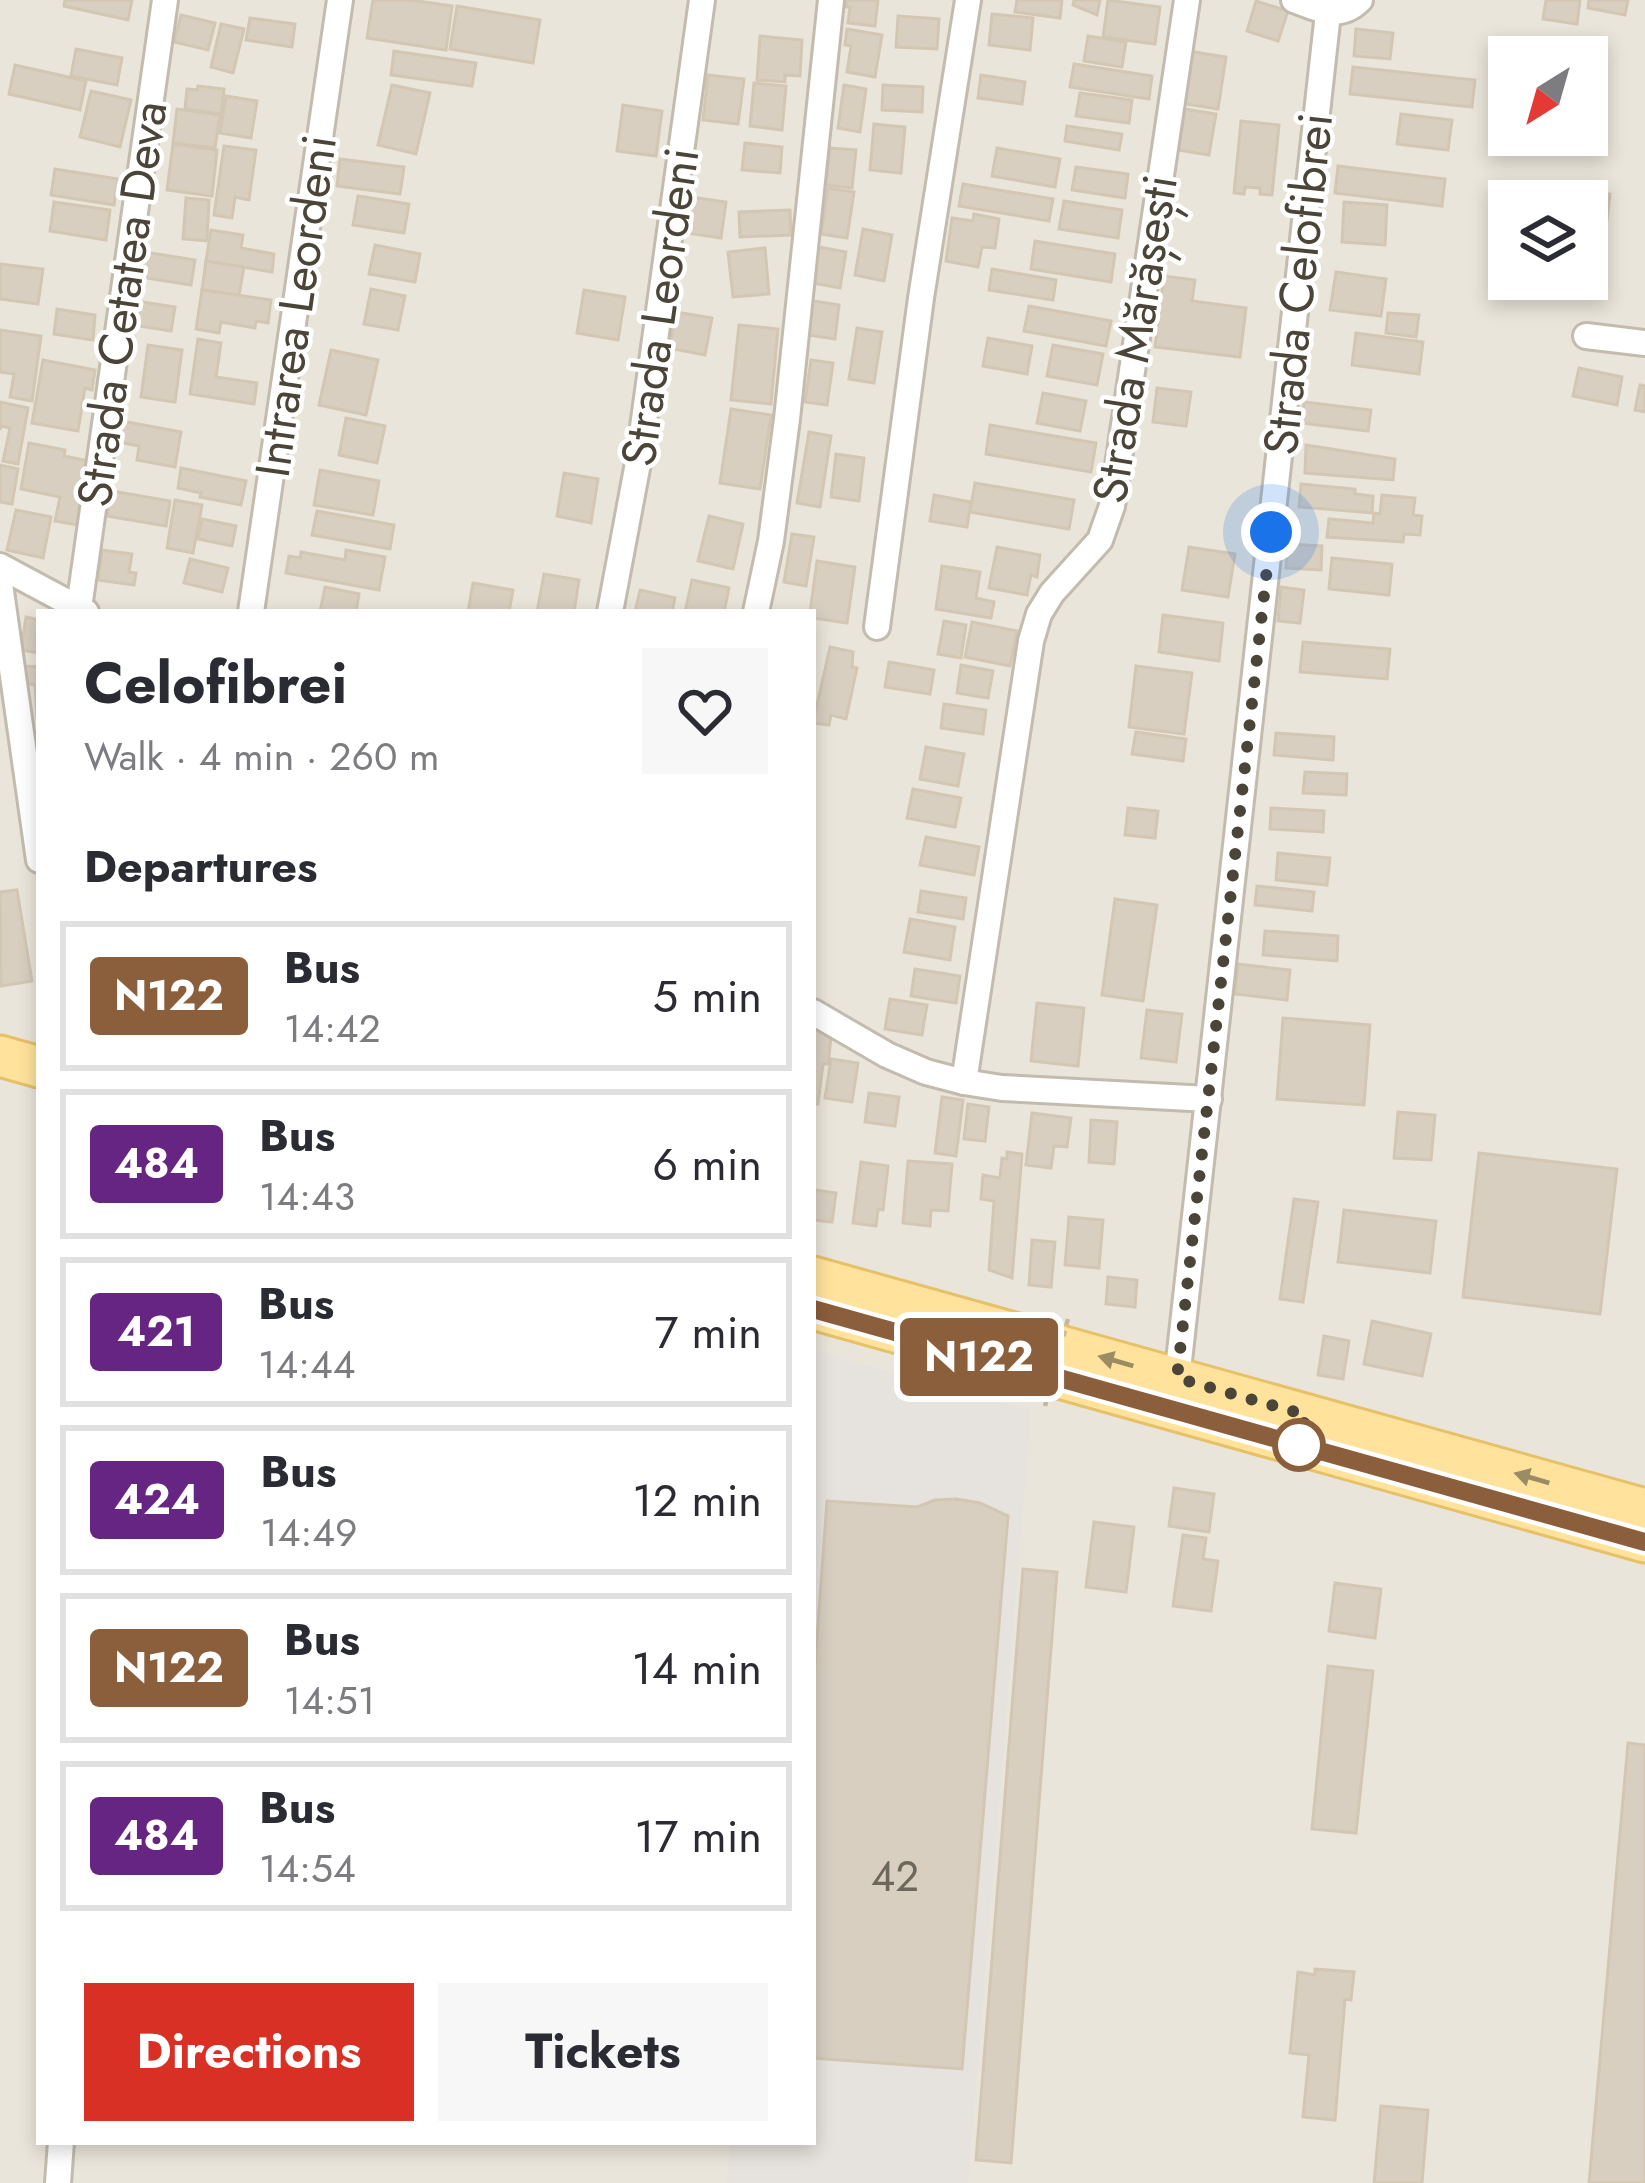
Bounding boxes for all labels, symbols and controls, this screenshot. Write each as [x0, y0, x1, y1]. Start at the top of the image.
north arrow [1488, 36, 1608, 156]
map controls [1488, 36, 1608, 300]
street label: Strada Cetatea Deva [59, 97, 185, 511]
street label: Strada Celofibrei [1246, 110, 1350, 458]
street label: Intrarea Leordeni [238, 131, 354, 481]
street label: Strada Leordeni [603, 143, 717, 471]
street label: Strada Mărășești [1075, 170, 1195, 508]
button: layers [1488, 180, 1608, 300]
your location [1241, 502, 1301, 562]
text: Celofibrei [84, 642, 347, 724]
button: heart [642, 648, 768, 774]
text: Walk · 4 min · 260 m [84, 728, 439, 785]
text: Departures [84, 834, 318, 899]
text: Bus [284, 935, 360, 1000]
text: 5 min [653, 964, 762, 1029]
text: N122 [114, 965, 224, 1026]
text: 14:42 [284, 1000, 381, 1057]
text: Bus [259, 1103, 335, 1168]
text: 6 min [652, 1132, 762, 1197]
text: 484 [114, 1133, 199, 1194]
text: 14:43 [259, 1168, 355, 1225]
text: Bus [258, 1271, 334, 1336]
text: 7 min [654, 1300, 762, 1365]
text: 421 [117, 1301, 195, 1362]
line badge: N122 [895, 1318, 1063, 1396]
text: N122 [924, 1326, 1034, 1387]
text: 14:44 [258, 1336, 355, 1393]
one-way arrow [1097, 1351, 1134, 1370]
unlabelled marker [1274, 1420, 1324, 1470]
text: Bus [260, 1439, 336, 1504]
one-way arrow [1513, 1467, 1550, 1486]
text: 12 min [632, 1468, 762, 1533]
text: 424 [114, 1469, 200, 1530]
text: 14:49 [260, 1504, 357, 1561]
text: Bus [284, 1607, 360, 1672]
text: 14 min [632, 1636, 762, 1701]
text: N122 [114, 1637, 224, 1698]
text: 14:51 [284, 1672, 375, 1729]
text: Bus [259, 1775, 335, 1840]
text: 17 min [634, 1804, 762, 1869]
text: 484 [114, 1805, 199, 1866]
text: 14:54 [259, 1840, 356, 1897]
house number: 42 [871, 1846, 919, 1907]
button: Directions [84, 1983, 414, 2121]
button: Tickets [438, 1983, 768, 2121]

